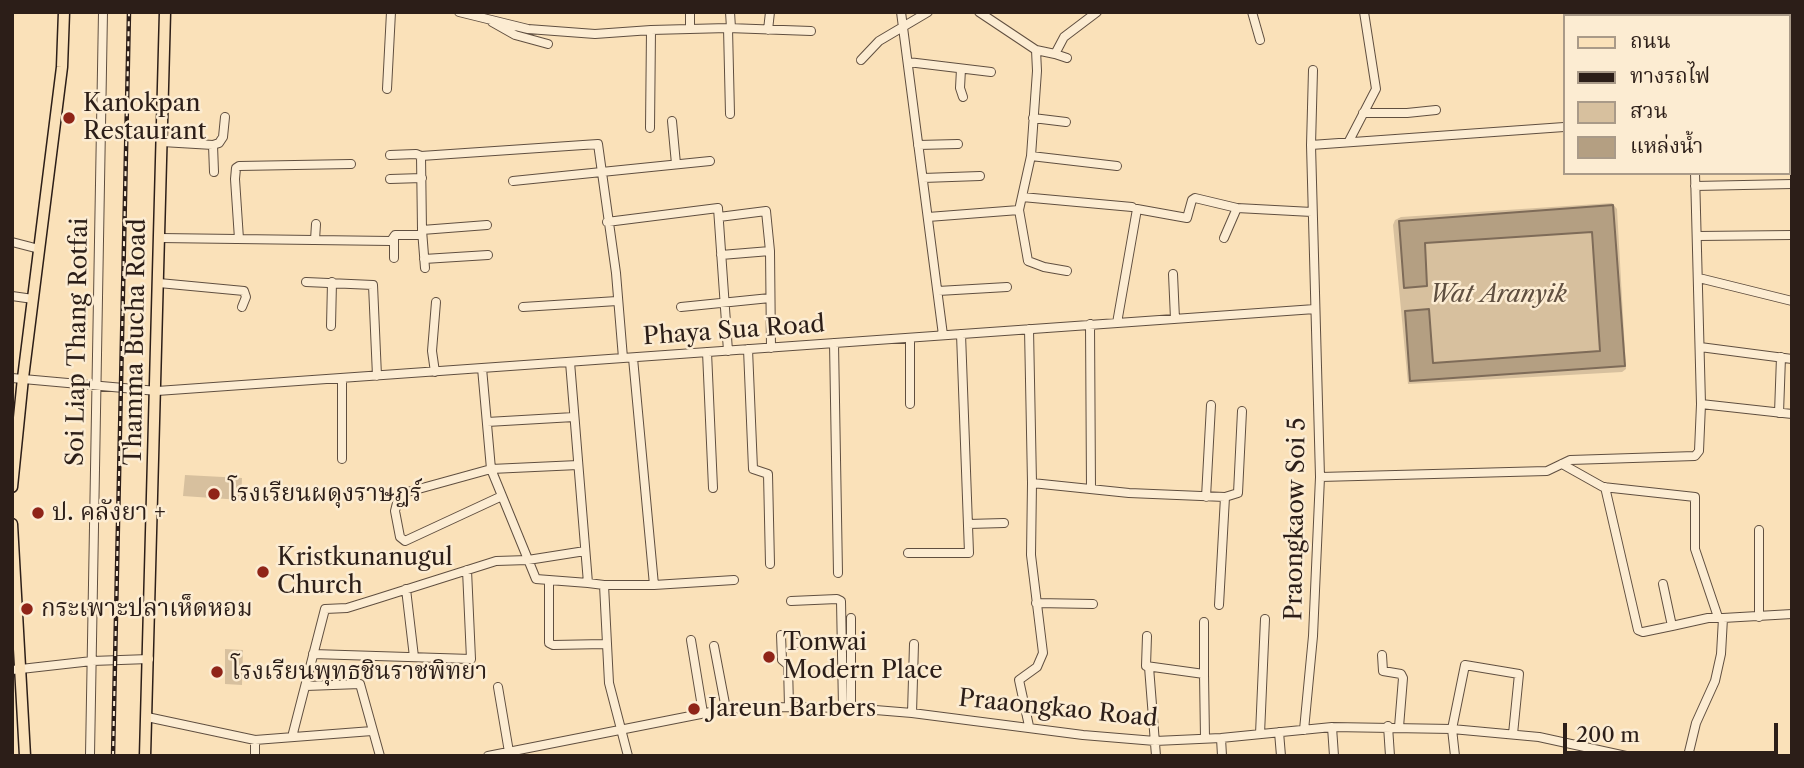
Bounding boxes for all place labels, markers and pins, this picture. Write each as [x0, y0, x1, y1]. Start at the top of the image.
place label: Kanokpan Restaurant [83, 90, 206, 146]
marker: Kanokpan Restaurant [61, 110, 77, 126]
place label: โรงเรียนผดุงราษฎร์ [228, 480, 422, 508]
marker: โรงเรียนผดุงราษฎร์ [206, 486, 222, 502]
place label: ป. คลังยา + [52, 499, 166, 527]
marker: ป. คลังยา + [30, 505, 46, 521]
place label: Kristkunanugul Church [277, 544, 453, 600]
marker: Kristkunanugul Church [255, 564, 271, 580]
place label: กระเพาะปลาเห็ดหอม [41, 595, 253, 623]
marker: กระเพาะปลาเห็ดหอม [19, 601, 35, 617]
place label: Tonwai Modern Place [783, 629, 943, 685]
marker: Tonwai Modern Place [761, 649, 777, 665]
place label: โรงเรียนพุทธชินราชพิทยา [231, 658, 487, 686]
marker: โรงเรียนพุทธชินราชพิทยา [209, 664, 225, 680]
place label: Jareun Barbers [708, 695, 876, 723]
marker: Jareun Barbers [686, 701, 702, 717]

